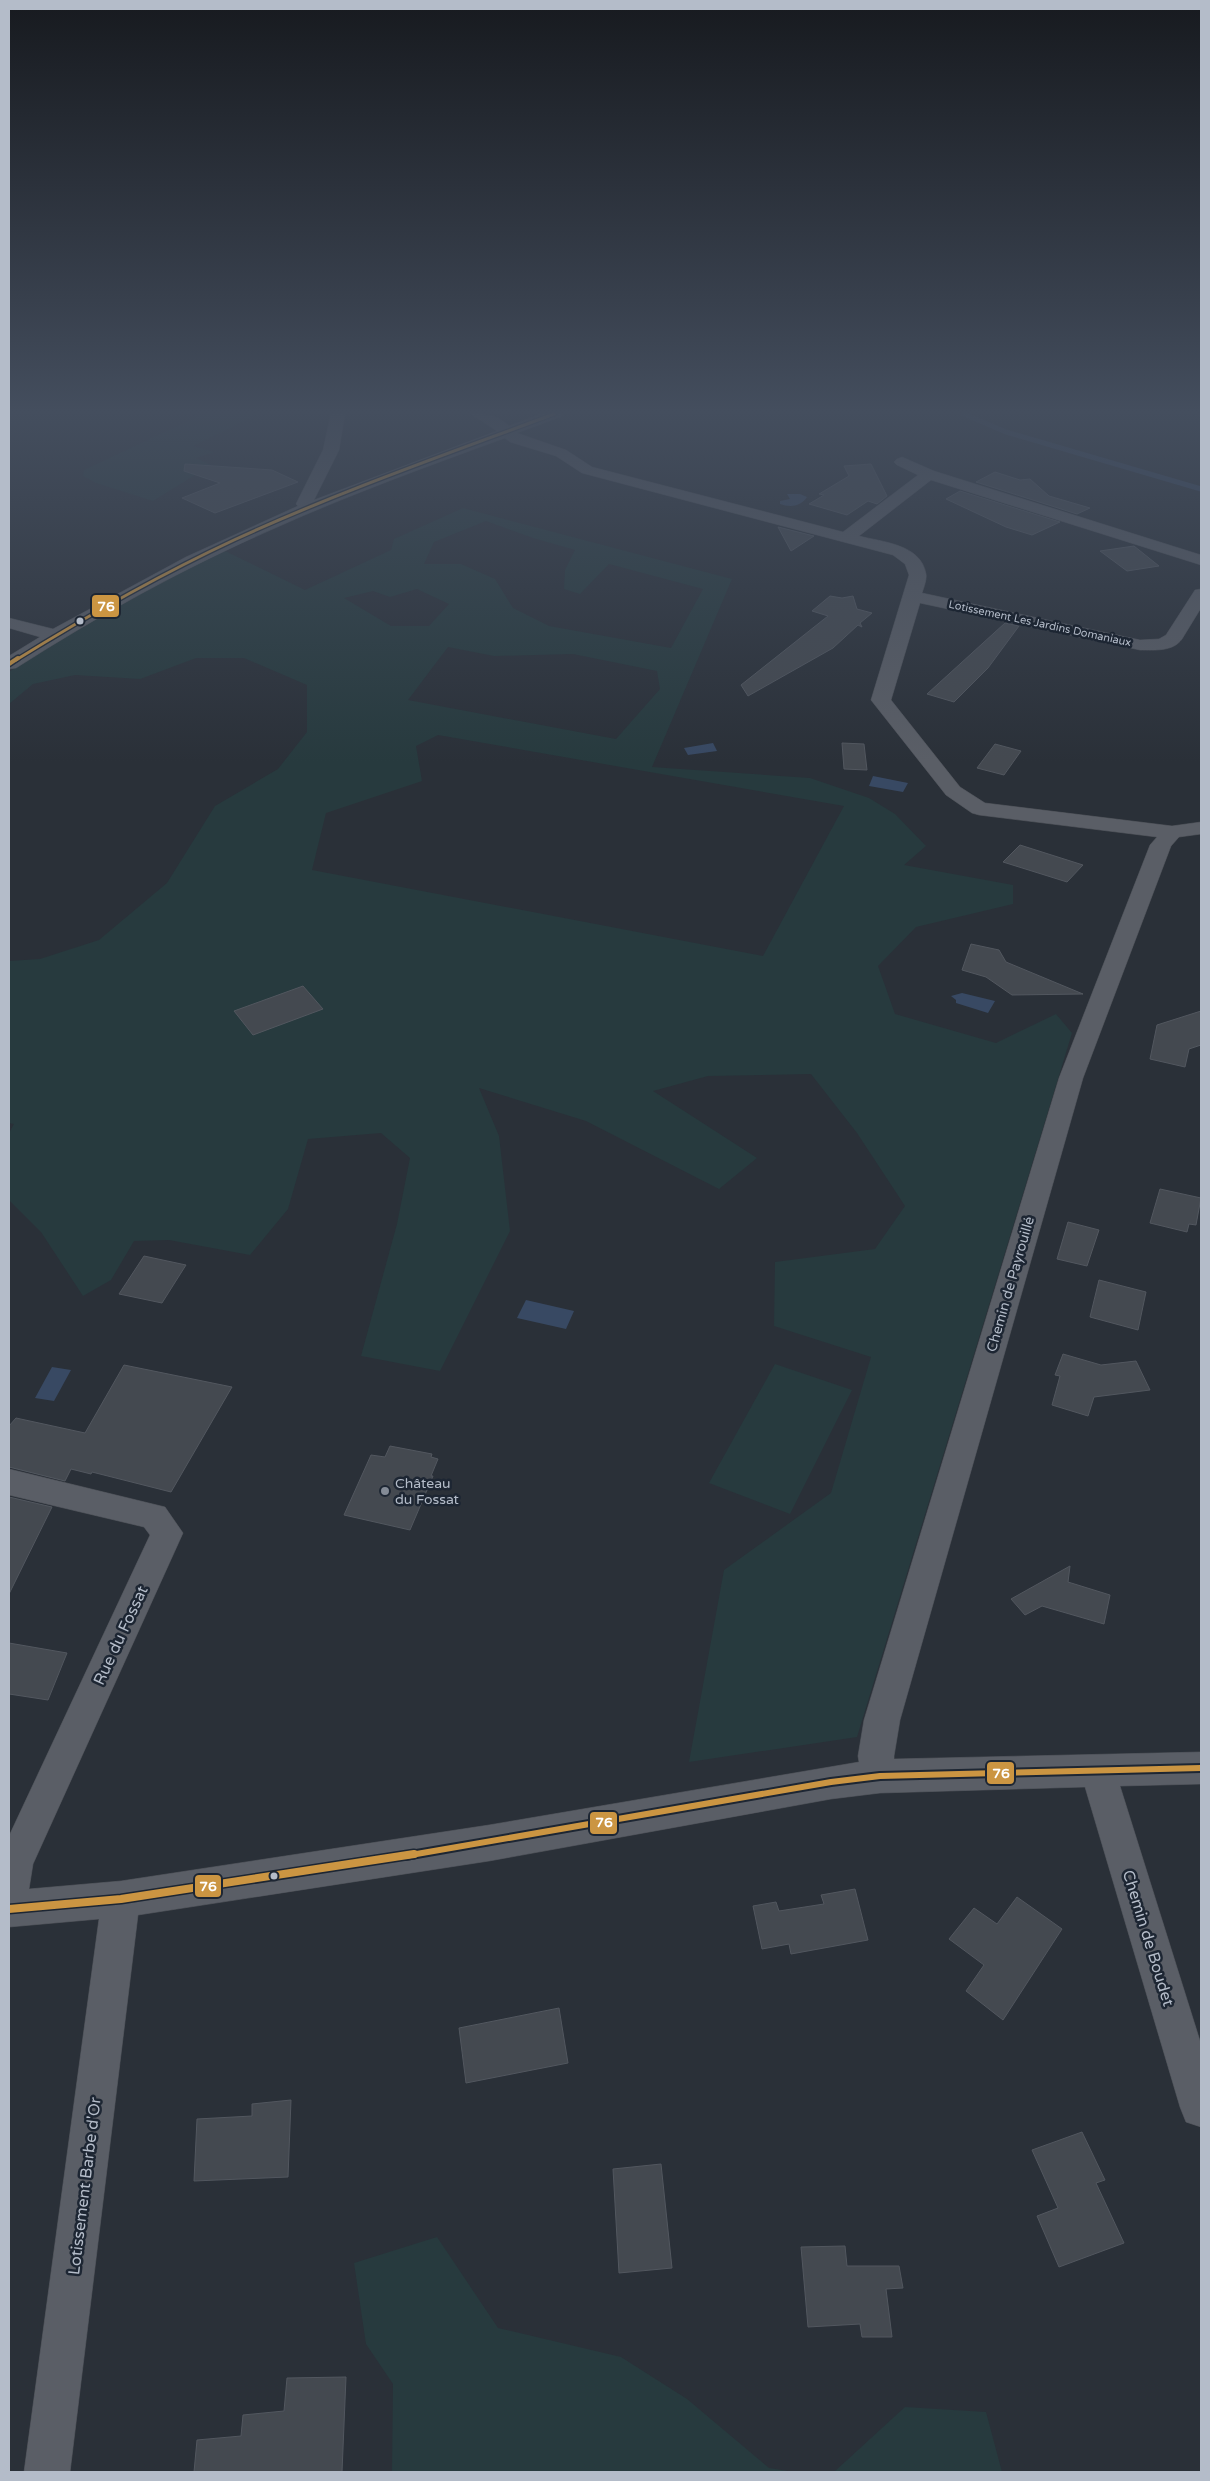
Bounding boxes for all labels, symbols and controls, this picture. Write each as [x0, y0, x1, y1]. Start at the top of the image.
line badge: 76 [91, 594, 120, 618]
text: 76 [97, 598, 115, 615]
street label: Lotissement Les Jardins Domaniaux [947, 598, 1132, 649]
unlabelled marker [75, 616, 85, 626]
street label: Chemin de Payrouillé [983, 1214, 1038, 1354]
place label: Château du Fossat [395, 1475, 460, 1508]
marker: Château du Fossat [379, 1485, 391, 1497]
street label: Rue du Fossat [89, 1583, 153, 1688]
line badge: 76 [986, 1761, 1015, 1785]
text: 76 [992, 1765, 1010, 1782]
line badge: 76 [589, 1811, 618, 1835]
text: 76 [595, 1814, 613, 1831]
street label: Chemin de Boudet [1118, 1868, 1178, 2009]
unlabelled marker [269, 1871, 279, 1881]
line badge: 76 [194, 1874, 222, 1898]
text: 76 [199, 1878, 217, 1895]
street label: Lotissement Barbe d'Or [64, 2095, 106, 2276]

